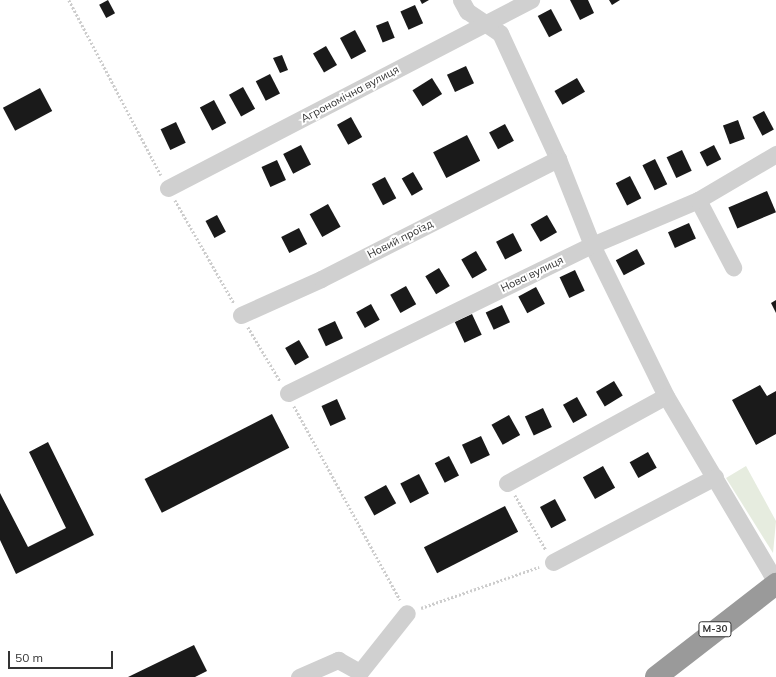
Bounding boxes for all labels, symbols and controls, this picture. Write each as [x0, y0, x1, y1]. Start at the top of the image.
street label: Агрономічна вулиця [299, 63, 401, 125]
street label: Новий проїзд [365, 217, 435, 261]
street label: Нова вулиця [499, 253, 565, 295]
road number: М-30 [698, 621, 732, 637]
scale bar [10, 643, 115, 669]
text: 50 m [15, 650, 43, 665]

